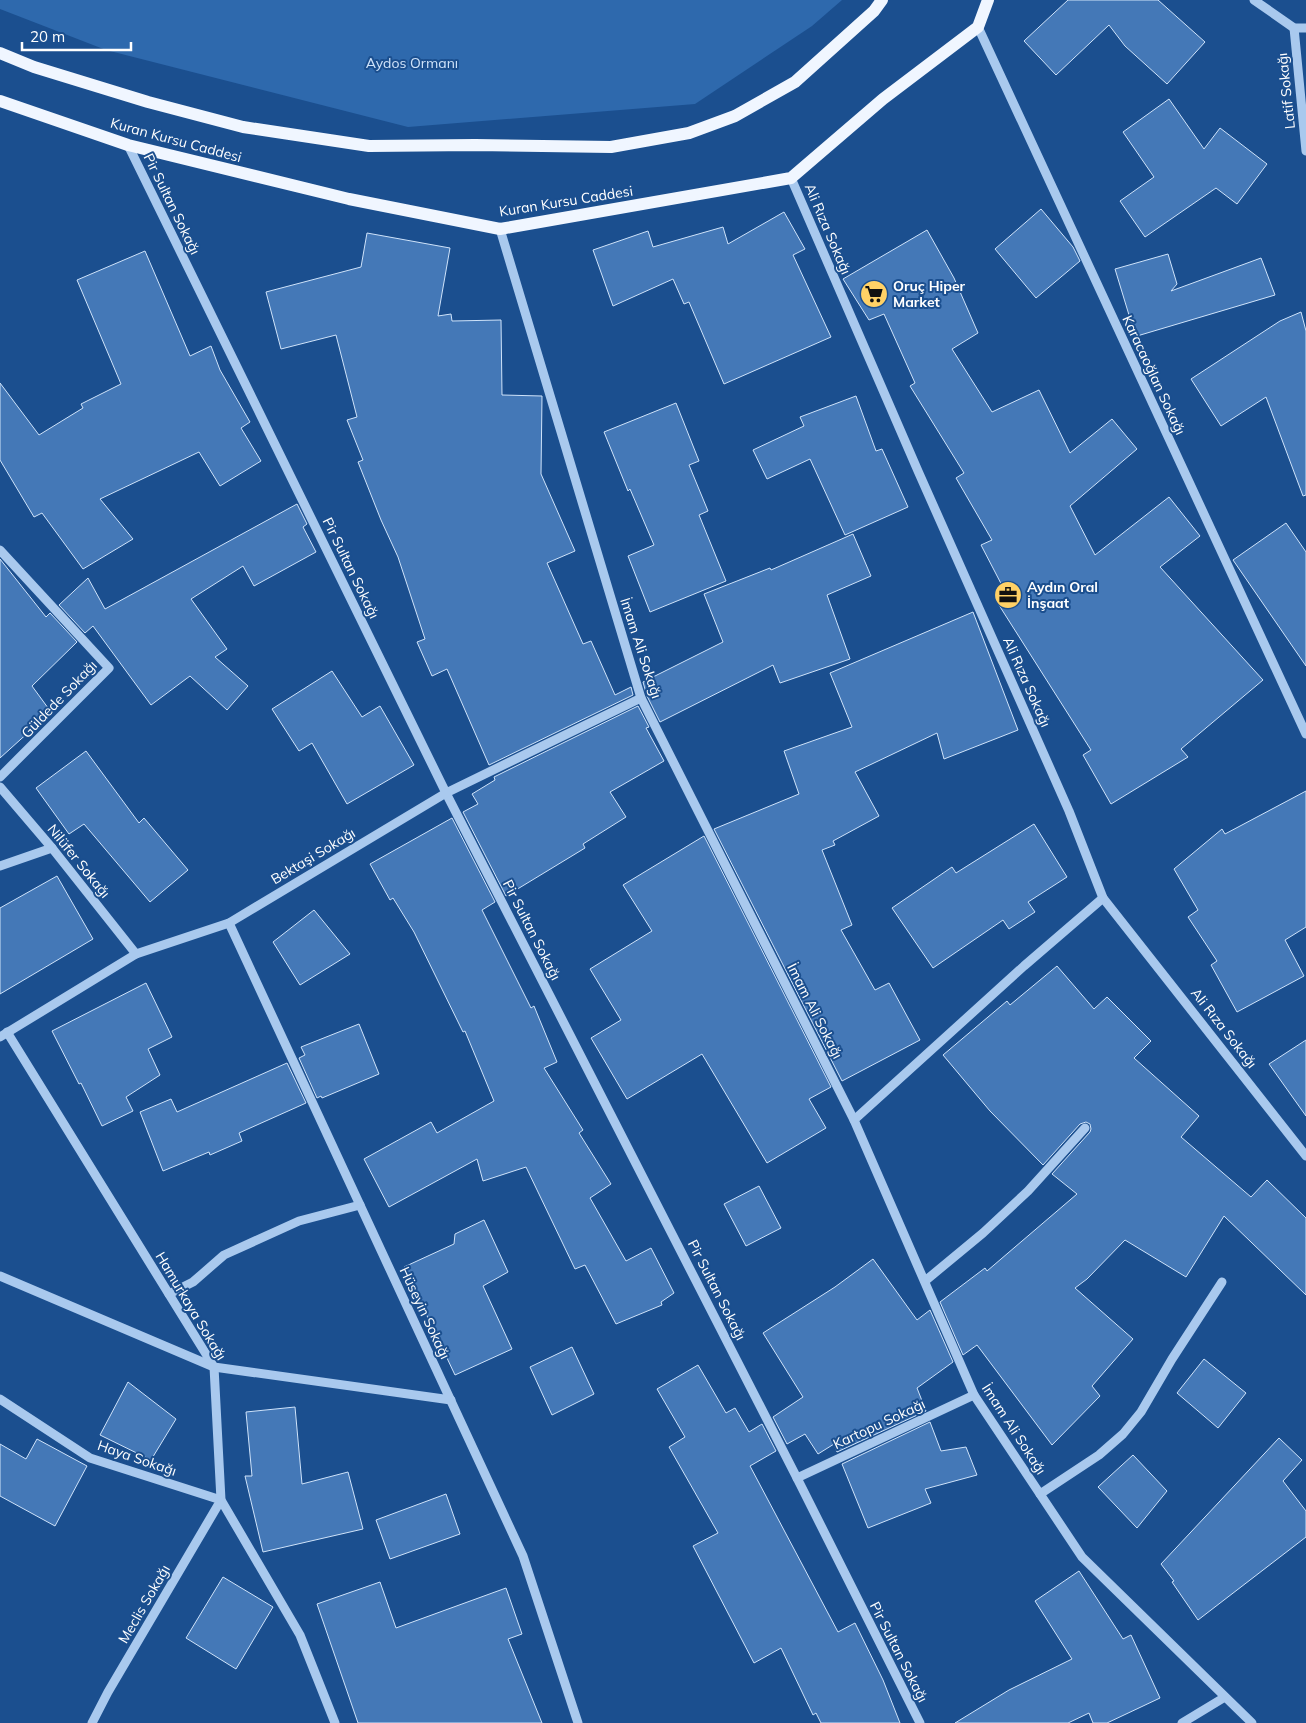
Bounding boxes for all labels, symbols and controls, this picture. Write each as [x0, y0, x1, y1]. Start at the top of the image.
scale bar [22, 20, 131, 52]
text: 20 m [30, 27, 65, 46]
street label: Latif Sokağı [1273, 52, 1299, 130]
park label: Aydos Ormanı [366, 54, 458, 72]
street label: Kuran Kursu Caddesi [108, 114, 244, 166]
street label: Pir Sultan Sokağı [140, 150, 204, 258]
street label: Ali Rıza Sokağı [801, 181, 855, 277]
street label: Kuran Kursu Caddesi [498, 182, 634, 220]
place label: Oruç Hiper Market [893, 277, 966, 311]
supermarket icon: Oruç Hiper Market [859, 279, 889, 309]
street label: Karacaoğlan Sokağı [1118, 312, 1190, 438]
street label: Pir Sultan Sokağı [319, 514, 383, 622]
place label: Aydın Oral İnşaat [1027, 578, 1098, 612]
office icon: Aydın Oral İnşaat [993, 580, 1023, 610]
street label: İmam Ali Sokağı [616, 595, 666, 701]
street label: Ali Rıza Sokağı [999, 634, 1055, 730]
street label: Güldede Sokağı [17, 656, 101, 742]
street label: Nilüfer Sokağı [44, 820, 114, 902]
street label: Bektaşi Sokağı [267, 824, 359, 888]
street label: Pir Sultan Sokağı [499, 877, 565, 983]
street label: İmam Ali Sokağı [783, 960, 847, 1062]
street label: Ali Rıza Sokağı [1187, 984, 1261, 1072]
street label: Pir Sultan Sokağı [684, 1237, 750, 1343]
street label: Hamurkaya Sokağı [151, 1248, 231, 1364]
street label: Hüseyin Sokağı [396, 1264, 454, 1362]
street label: İmam Ali Sokağı [978, 1380, 1050, 1478]
street label: Kartopu Sokağı [830, 1395, 928, 1453]
street label: Haya Sokağı [95, 1436, 179, 1480]
street label: Meclis Sokağı [114, 1561, 174, 1647]
street label: Pir Sultan Sokağı [866, 1599, 932, 1705]

